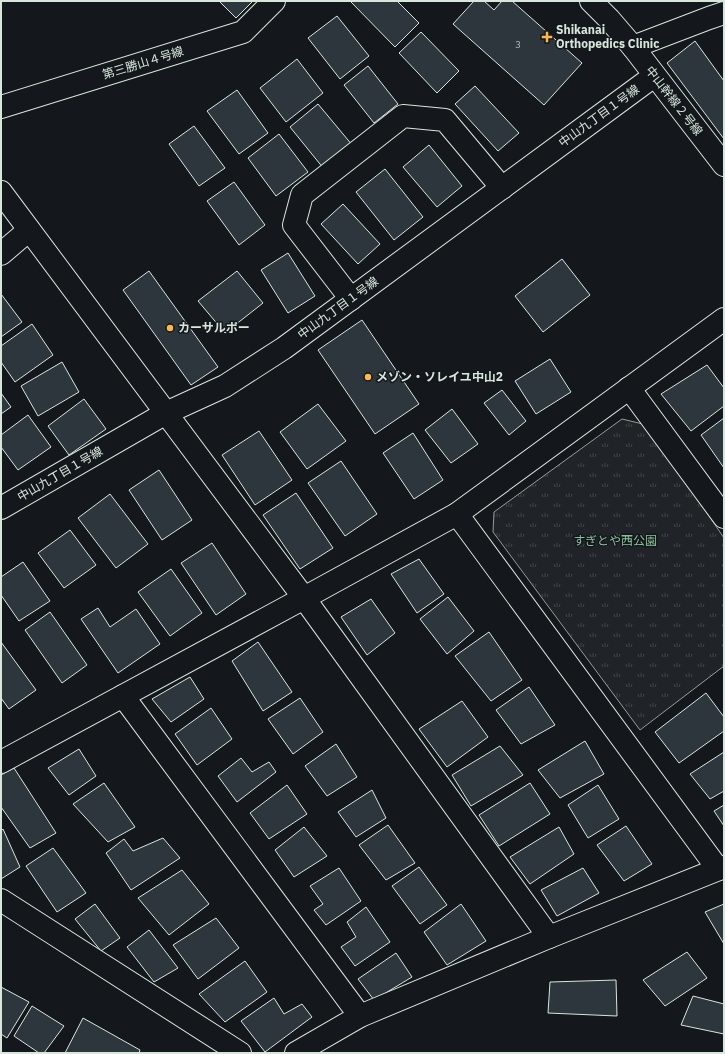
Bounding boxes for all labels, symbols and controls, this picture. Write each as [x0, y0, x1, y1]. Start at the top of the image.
place label: Shikanai Orthopedics Clinic [556, 22, 660, 51]
marker: Shikanai Orthopedics Clinic [541, 31, 553, 43]
house number: 3 [515, 38, 521, 51]
street label: 第三勝山４号線 [100, 43, 185, 82]
street label: 中山幹線２号線 [643, 63, 706, 138]
street label: 中山九丁目１号線 [555, 81, 642, 150]
street label: 中山九丁目１号線 [294, 273, 381, 342]
place label: カーサルポー [178, 320, 250, 335]
marker: カーサルポー [165, 323, 175, 333]
place label: メゾン・ソレイユ中山2 [376, 369, 503, 384]
marker: メゾン・ソレイユ中山2 [363, 372, 373, 382]
street label: 中山九丁目１号線 [14, 443, 105, 504]
park label: すぎとや西公園 [573, 533, 657, 548]

